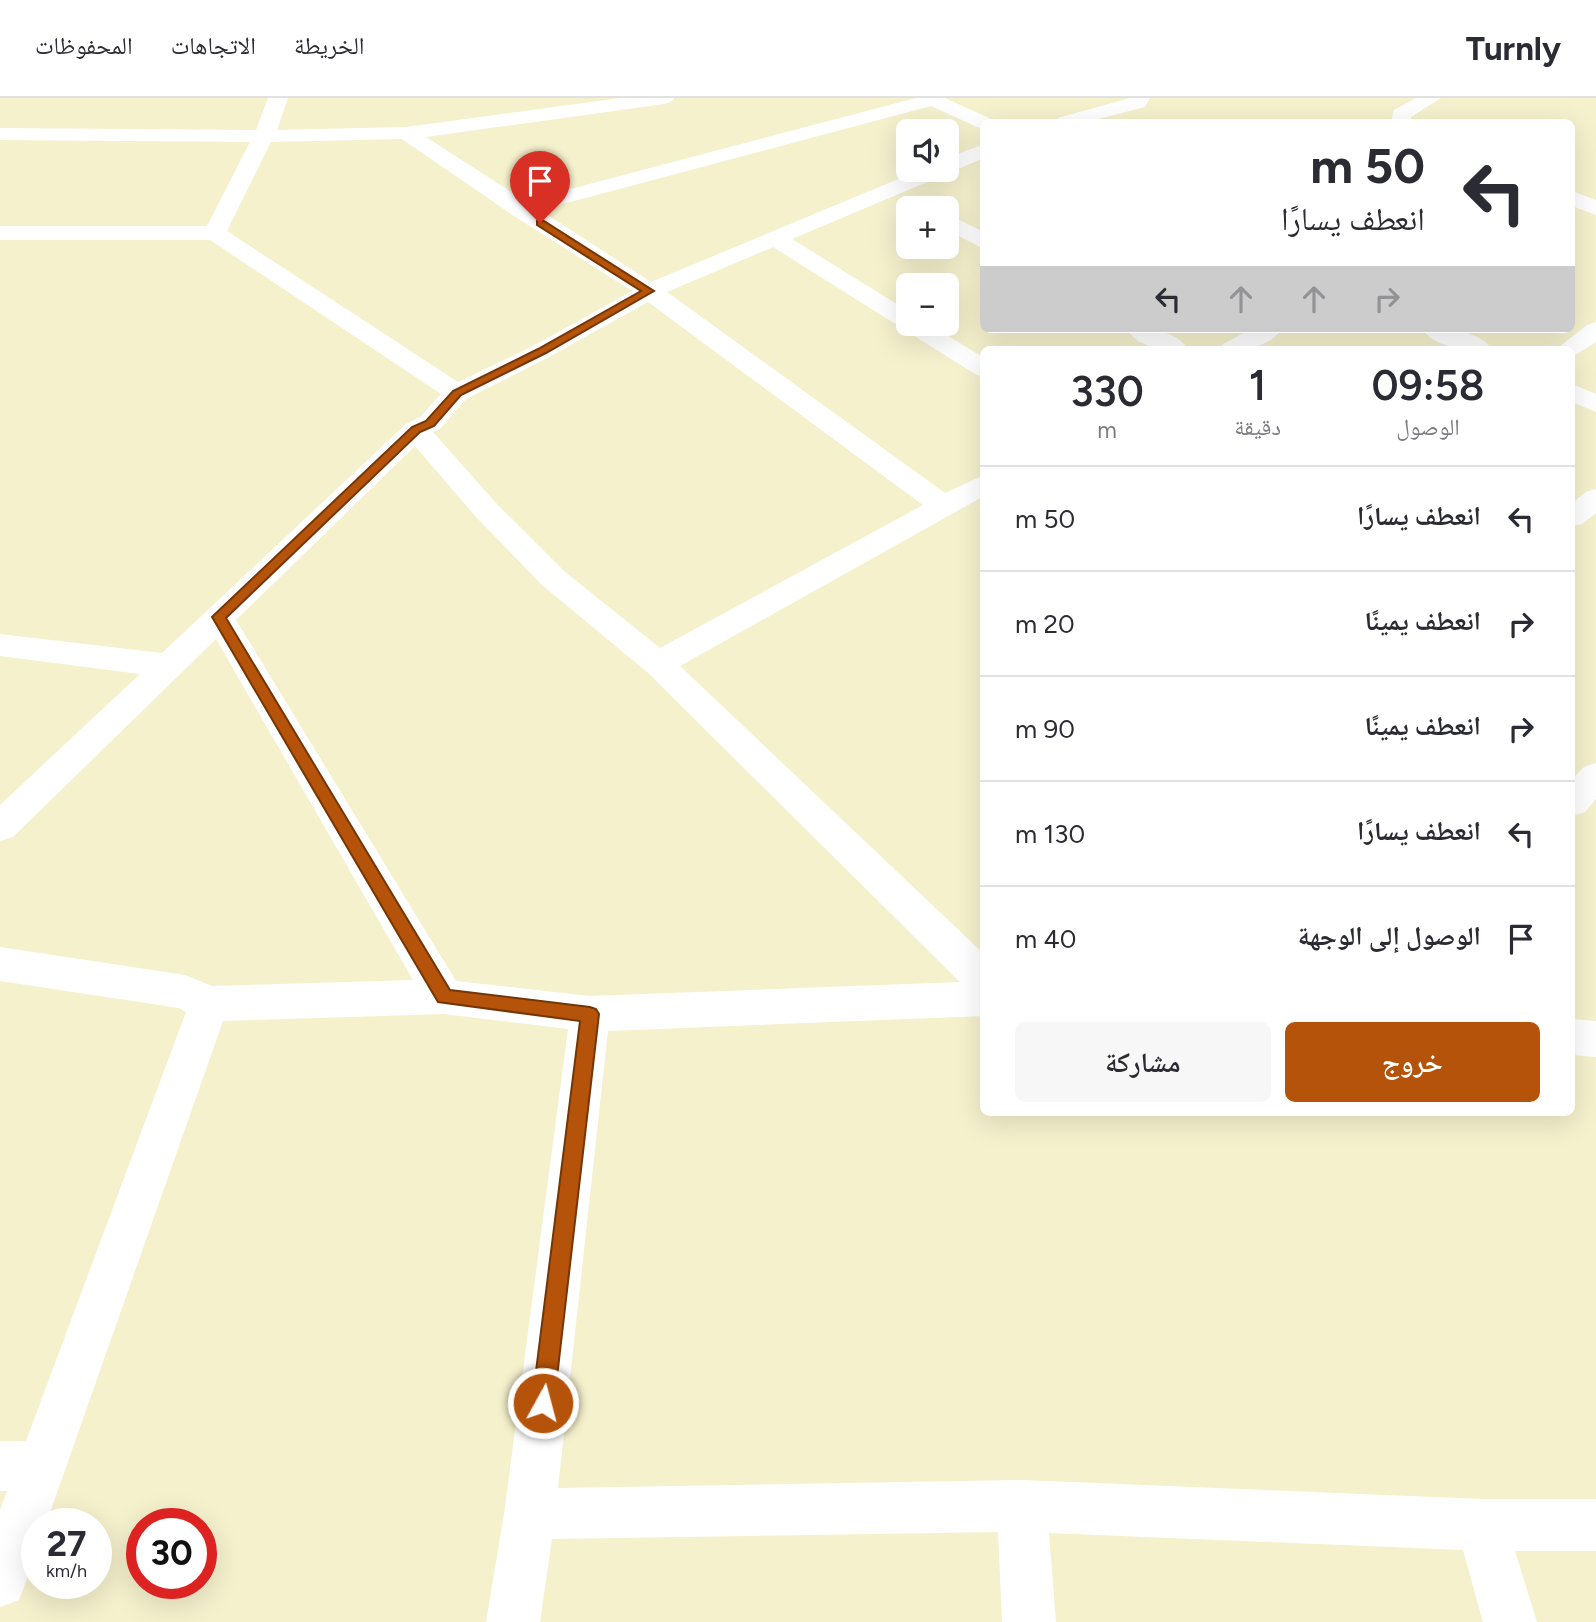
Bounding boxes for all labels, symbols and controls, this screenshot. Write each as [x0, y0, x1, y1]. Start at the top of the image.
text: Turnly [1466, 29, 1561, 68]
text: المحفوظات [35, 31, 133, 60]
text: الاتجاهات [171, 31, 256, 60]
text: الخريطة [294, 31, 365, 60]
map controls [896, 119, 959, 336]
button: sound [896, 119, 959, 182]
text: 50 m [1310, 136, 1425, 195]
icon: left [1449, 147, 1540, 238]
pin [510, 151, 570, 223]
icon: arrive [521, 162, 559, 200]
button: + [896, 196, 959, 259]
text: انعطف يسارًا [1281, 200, 1425, 238]
button: − [896, 273, 959, 336]
icon: left [1149, 280, 1187, 318]
icon: ahead [1222, 280, 1260, 318]
icon: ahead [1295, 280, 1333, 318]
icon: right [1368, 280, 1406, 318]
text: 1 [1249, 360, 1266, 411]
text: 09:58 [1371, 360, 1485, 411]
text: 330 [1070, 366, 1144, 417]
text: دقيقة [1234, 413, 1281, 441]
text: الوصول [1396, 413, 1460, 441]
text: m [1097, 416, 1117, 444]
text: انعطف يسارًا [1357, 500, 1481, 532]
icon: left [1502, 500, 1540, 538]
text: 50 m [1015, 503, 1075, 535]
text: انعطف يمينًا [1365, 605, 1481, 637]
icon: right [1502, 605, 1540, 643]
text: 20 m [1015, 608, 1075, 640]
text: انعطف يمينًا [1365, 710, 1481, 742]
icon: right [1502, 710, 1540, 748]
text: 90 m [1015, 713, 1075, 745]
text: انعطف يسارًا [1357, 815, 1481, 847]
icon: left [1502, 815, 1540, 853]
text: 130 m [1015, 818, 1085, 850]
text: الوصول إلى الوجهة [1298, 920, 1481, 952]
icon: arrive [1502, 920, 1540, 958]
text: 40 m [1015, 923, 1076, 955]
button: مشاركة [1015, 1022, 1271, 1102]
button: خروج [1285, 1022, 1540, 1102]
position arrow [506, 1366, 580, 1440]
speed limit sign: 30 [126, 1508, 217, 1599]
text: 27 [47, 1523, 86, 1565]
text: km/h [46, 1560, 87, 1582]

